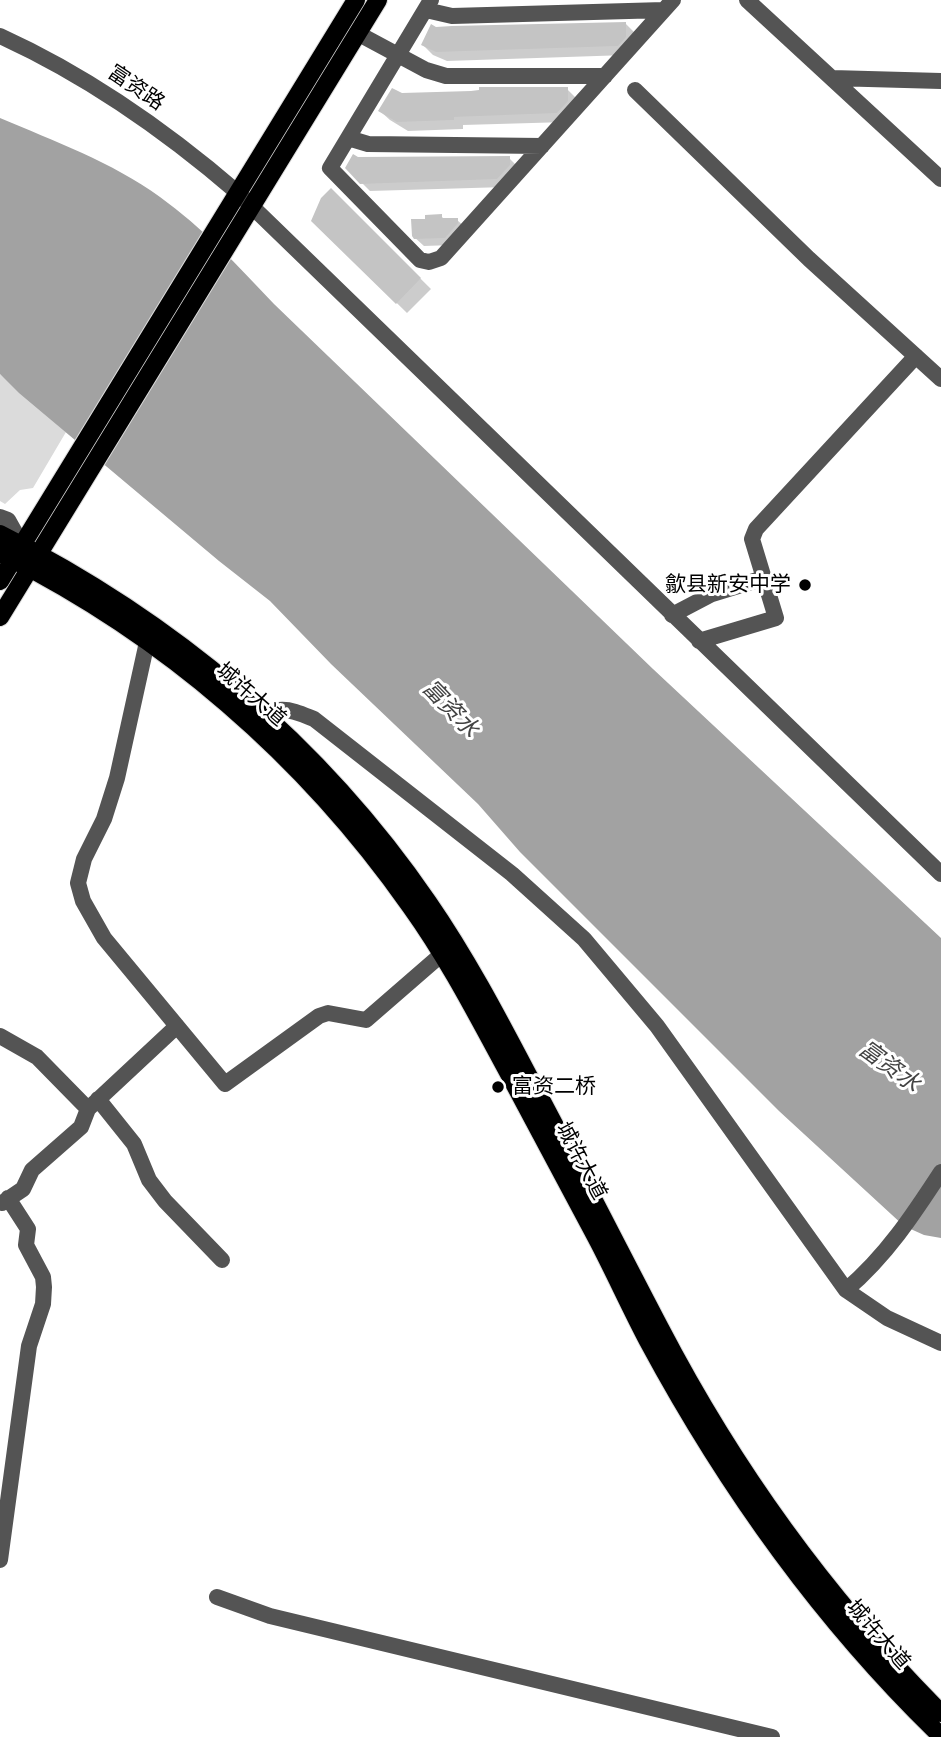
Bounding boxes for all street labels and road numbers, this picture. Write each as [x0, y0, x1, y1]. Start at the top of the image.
street label: 富资路 [103, 60, 169, 116]
street label: 城许大道 [211, 658, 291, 732]
street label: 城许大道 [550, 1118, 612, 1204]
street label: 城许大道 [841, 1595, 915, 1675]

